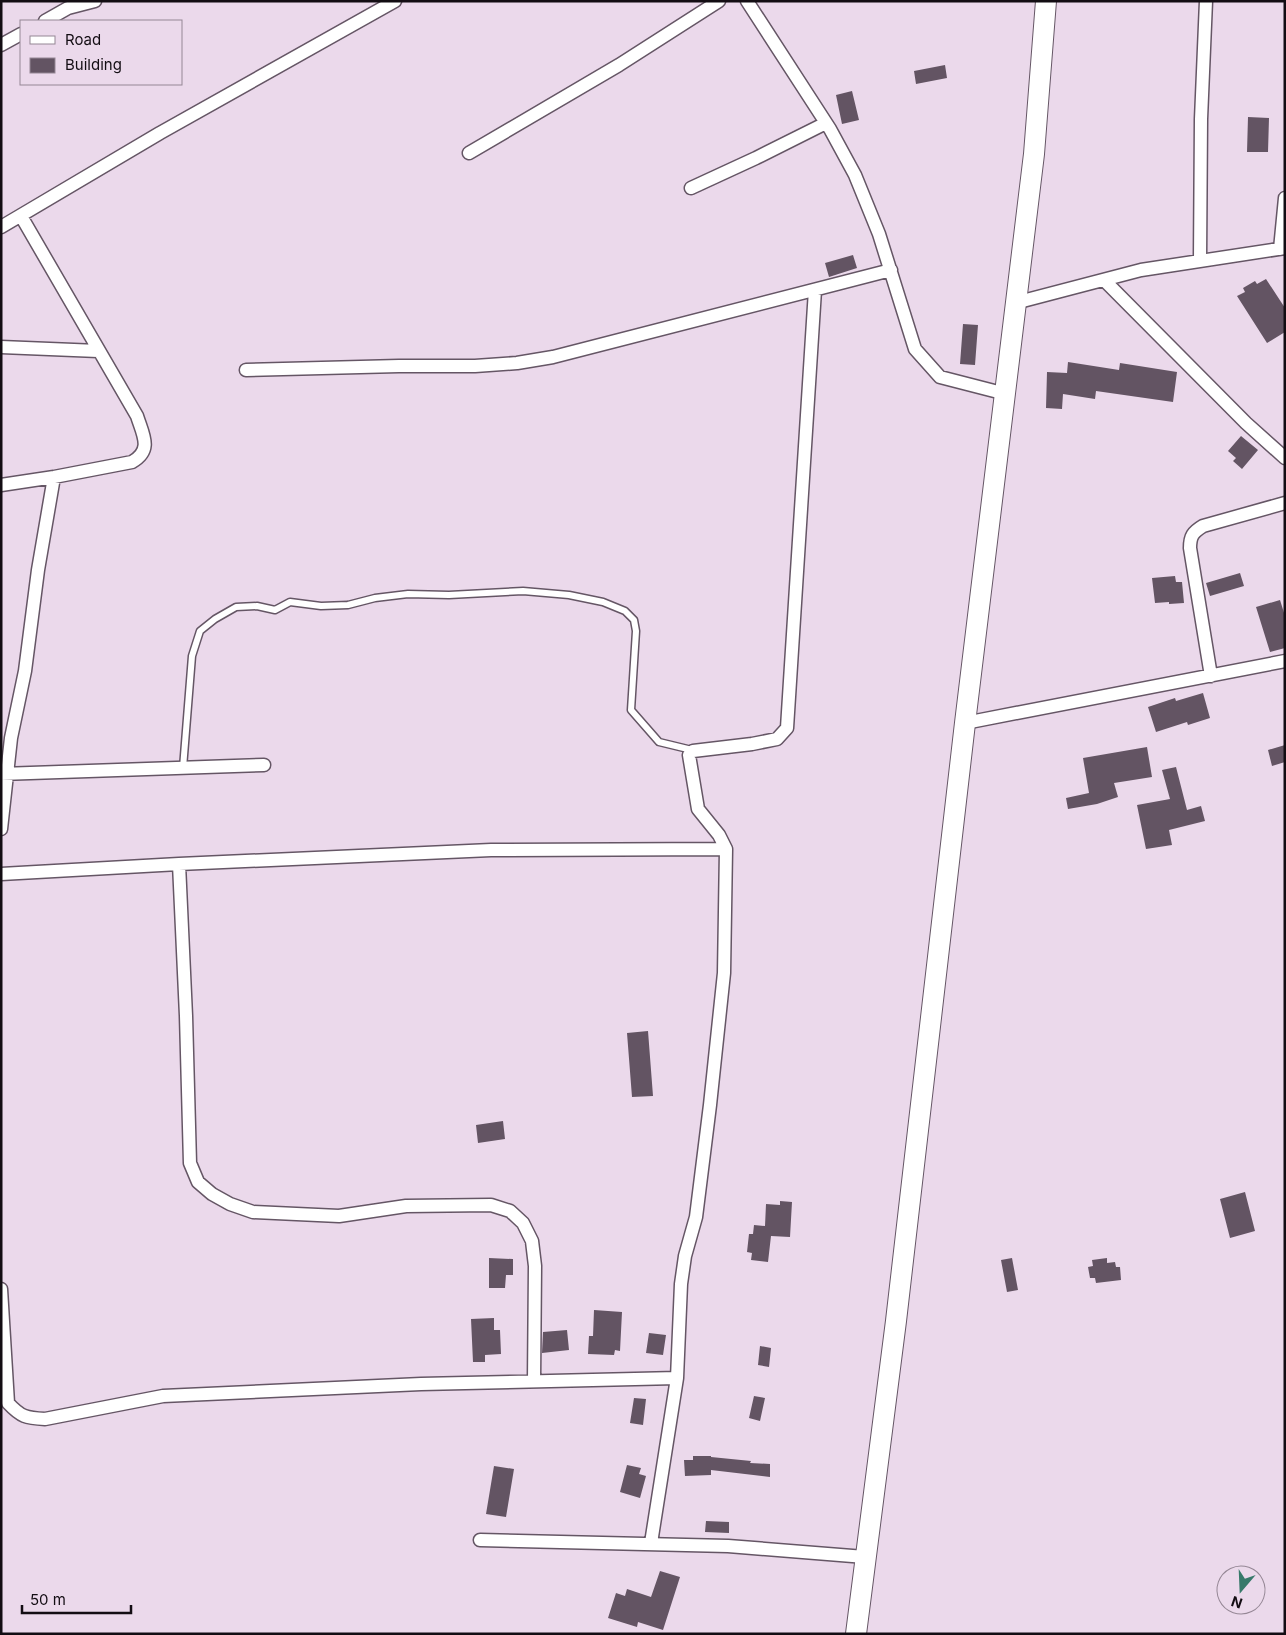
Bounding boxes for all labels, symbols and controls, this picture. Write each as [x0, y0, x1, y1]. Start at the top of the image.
legend [20, 20, 182, 85]
text: Road [65, 30, 101, 49]
text: Building [65, 55, 122, 74]
north arrow [1216, 1565, 1266, 1615]
scale bar [22, 1582, 131, 1614]
text: 50 m [30, 1590, 66, 1609]
text: N [1229, 1593, 1244, 1613]

